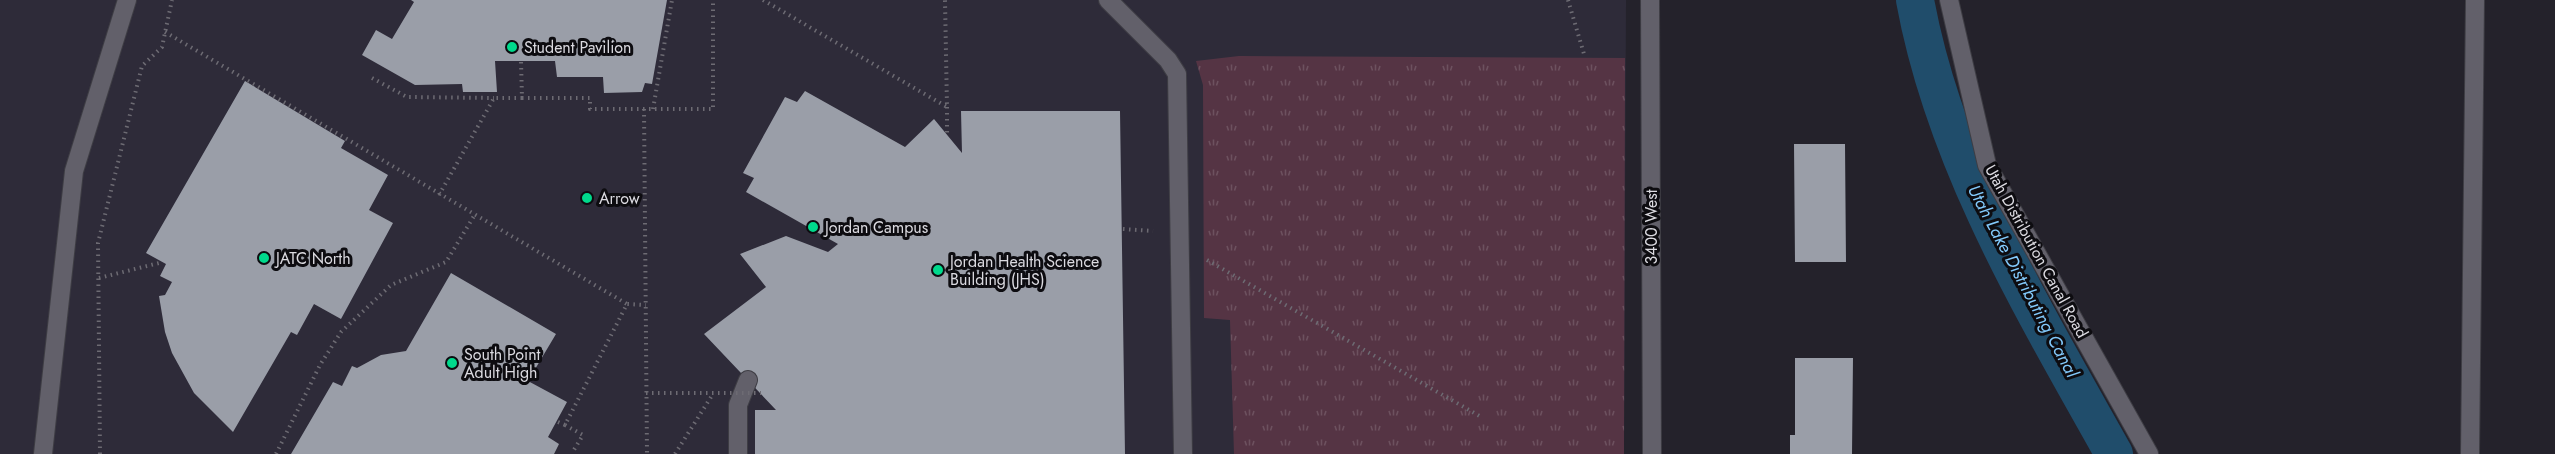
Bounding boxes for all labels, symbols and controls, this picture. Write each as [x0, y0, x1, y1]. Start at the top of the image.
place label: Student Pavilion [524, 36, 632, 59]
marker: Student Pavilion [505, 40, 519, 54]
street label: Utah Distribution Canal Road [1979, 160, 2094, 342]
water label: Utah Lake Distributing Canal [1961, 180, 2085, 383]
place label: Arrow [599, 187, 640, 210]
street label: 3400 West [1640, 189, 1663, 265]
marker: Arrow [580, 191, 594, 205]
place label: Jordan Campus [823, 216, 928, 239]
marker: Jordan Campus [806, 220, 820, 234]
place label: JATC North [274, 247, 351, 270]
place label: Jordan Health Science Building (JHS) [948, 250, 1099, 291]
marker: JATC North [257, 251, 271, 265]
marker: Jordan Health Science Building (JHS) [931, 263, 945, 277]
place label: South Point Adult High [464, 343, 541, 384]
marker: South Point Adult High [445, 356, 459, 370]

